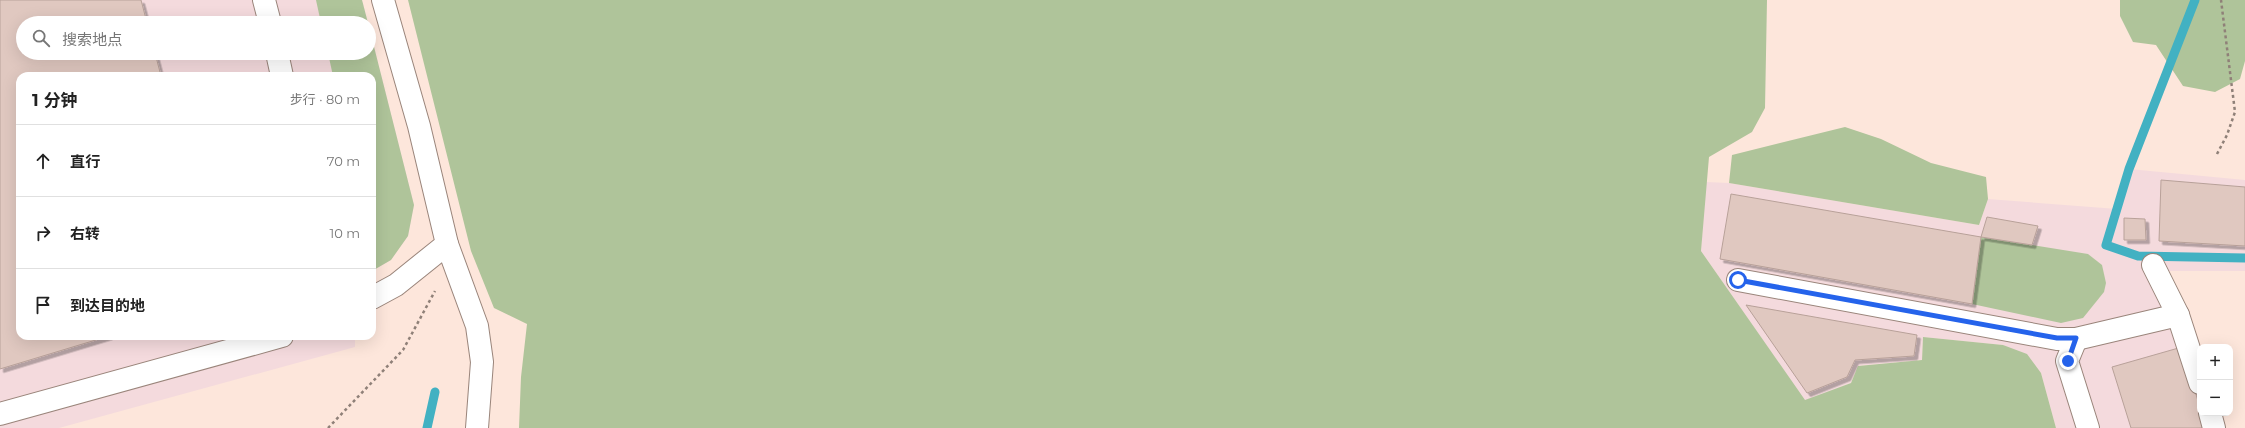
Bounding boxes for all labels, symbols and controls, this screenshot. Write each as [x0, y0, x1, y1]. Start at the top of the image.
search box [16, 16, 376, 60]
icon: search [30, 27, 52, 49]
text: 搜索地点 [62, 30, 122, 49]
text: 1 分钟 [32, 90, 77, 110]
text: 步行 · 80 m [290, 91, 360, 107]
icon: ahead [32, 150, 54, 172]
text: 直行 [70, 152, 100, 171]
text: 70 m [327, 153, 360, 169]
icon: right [32, 222, 54, 244]
text: 右转 [70, 224, 100, 243]
text: 10 m [330, 225, 360, 241]
route start [1729, 271, 1747, 289]
icon: arrive [32, 294, 54, 316]
text: 到达目的地 [70, 296, 145, 315]
map controls [2197, 344, 2233, 416]
button: + [2197, 344, 2233, 380]
route end [2059, 352, 2077, 370]
button: − [2197, 380, 2233, 416]

